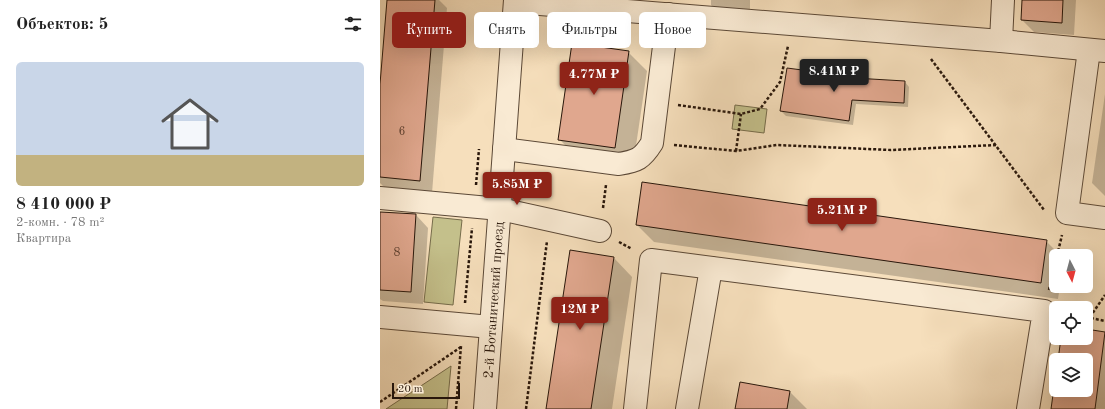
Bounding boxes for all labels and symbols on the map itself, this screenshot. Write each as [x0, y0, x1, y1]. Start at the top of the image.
pin: 8.41M ₽ [797, 59, 871, 93]
pin: 4.77M ₽ [557, 62, 631, 96]
house number: 6 [399, 126, 406, 138]
pin: 5.85M ₽ [480, 172, 554, 206]
pin: 5.21M ₽ [805, 198, 879, 232]
street label: 2-й Ботанический проезд [482, 221, 506, 379]
house number: 8 [394, 247, 401, 259]
north arrow [1049, 249, 1093, 293]
pin: 12M ₽ [552, 297, 608, 331]
scale bar [392, 381, 460, 400]

